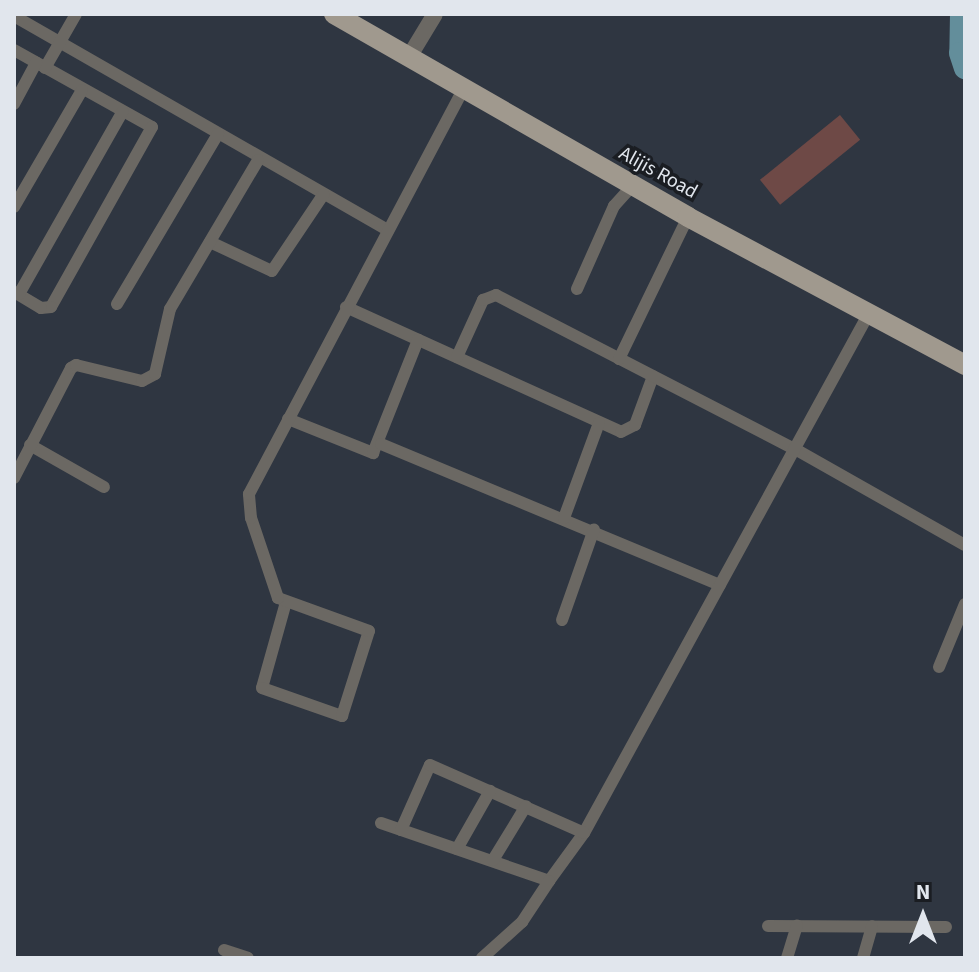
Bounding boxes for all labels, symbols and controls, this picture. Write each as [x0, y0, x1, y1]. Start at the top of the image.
street label: Alijis Road [615, 142, 701, 204]
north arrow [883, 876, 963, 956]
text: N [916, 876, 930, 908]

